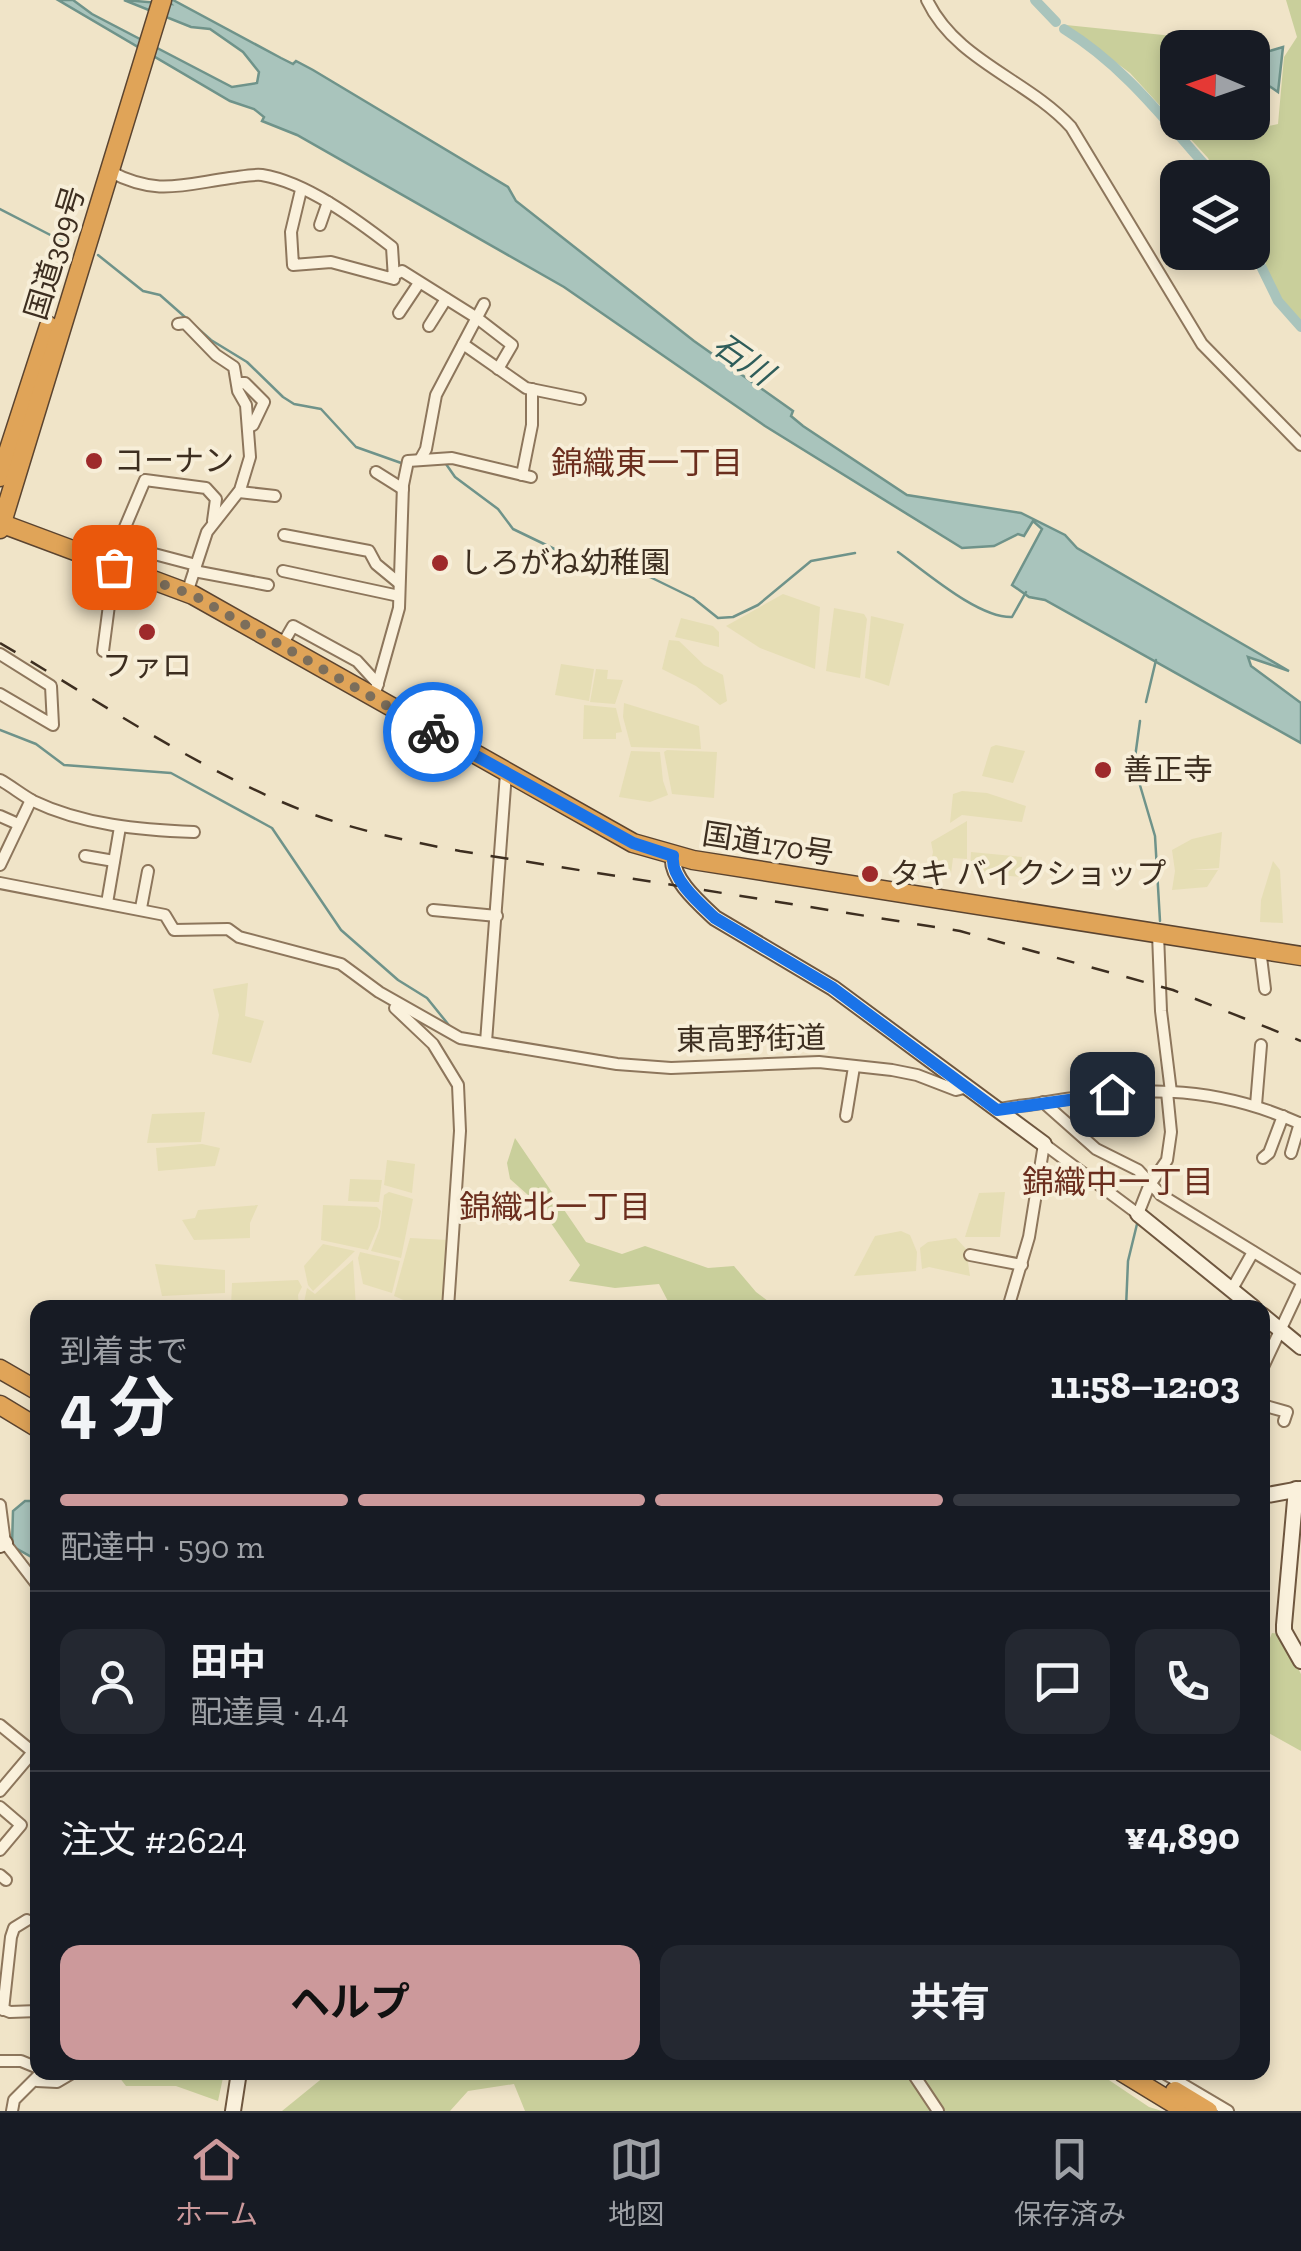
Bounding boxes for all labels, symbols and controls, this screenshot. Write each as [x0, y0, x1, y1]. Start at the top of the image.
north arrow [1160, 30, 1270, 140]
map controls [1160, 30, 1270, 270]
button: layers [1160, 160, 1270, 270]
street label: 国道309号 [18, 182, 92, 324]
water label: 石川 [706, 325, 783, 395]
place label: コーナン [114, 443, 234, 479]
district label: 錦織東一丁目 [551, 444, 743, 482]
marker: コーナン [83, 450, 105, 472]
pin [72, 525, 157, 610]
icon: bag [87, 540, 142, 595]
place label: しろがね幼稚園 [460, 545, 670, 581]
marker: しろがね幼稚園 [429, 552, 451, 574]
marker: ファロ [136, 621, 158, 643]
place label: ファロ [102, 648, 192, 684]
courier [383, 682, 483, 782]
icon: bike [406, 705, 461, 760]
place label: 善正寺 [1123, 752, 1213, 788]
marker: 善正寺 [1092, 759, 1114, 781]
street label: 国道170号 [700, 816, 836, 872]
place label: タキ バイクショップ [890, 856, 1166, 892]
marker: タキ バイクショップ [859, 863, 881, 885]
street label: 東高野街道 [676, 1020, 826, 1058]
pin [1070, 1052, 1155, 1137]
icon: home [1085, 1067, 1140, 1122]
district label: 錦織中一丁目 [1022, 1163, 1214, 1201]
district label: 錦織北一丁目 [459, 1188, 651, 1226]
text: 到着まで [60, 1332, 188, 1370]
text: 11:58–12:03 [1050, 1362, 1240, 1408]
text: 4 分 [60, 1369, 174, 1447]
text: 配達中 · 590 m [60, 1528, 264, 1566]
button: person [60, 1629, 165, 1734]
button: chat [1005, 1629, 1110, 1734]
button: phone [1135, 1629, 1240, 1734]
text: 田中 [190, 1639, 266, 1685]
text: 配達員 · 4.4 [190, 1693, 349, 1731]
text: ¥4,890 [1125, 1813, 1240, 1859]
text: 注文 #2624 [60, 1817, 247, 1863]
button: ヘルプ [60, 1945, 640, 2060]
button: 共有 [660, 1945, 1240, 2060]
tab: ホーム [175, 2132, 258, 2232]
tab: 地図 [608, 2132, 664, 2232]
tab: 保存済み [1014, 2132, 1126, 2232]

